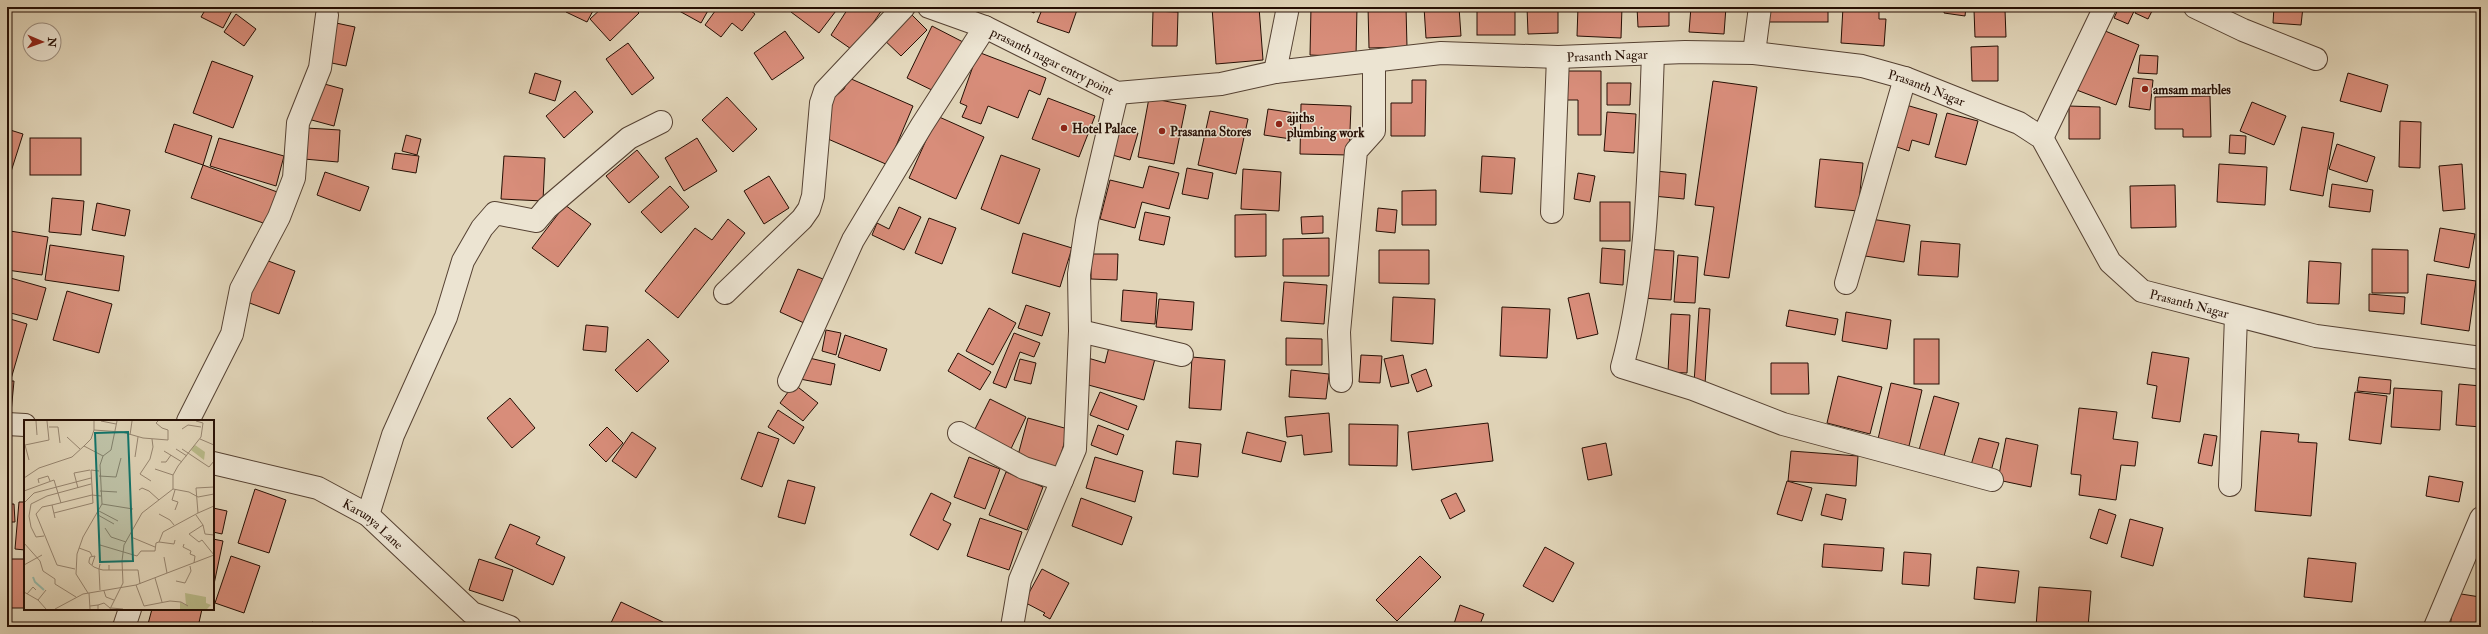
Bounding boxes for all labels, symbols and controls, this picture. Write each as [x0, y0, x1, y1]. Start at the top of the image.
north arrow [22, 22, 62, 62]
street label: prasanth nagar entry point [987, 24, 1116, 99]
text: N [45, 36, 58, 49]
street label: Prasanth Nagar [1566, 46, 1648, 66]
street label: Prasanth Nagar [1886, 67, 1967, 110]
place label: amsam marbles [2153, 82, 2231, 98]
marker: amsam marbles [2140, 84, 2150, 94]
place label: ajiths plumbing work [1286, 110, 1365, 142]
marker: ajiths plumbing work [1274, 119, 1284, 129]
place label: Hotel Palace [1072, 121, 1137, 137]
marker: Hotel Palace [1059, 123, 1069, 133]
place label: Prasanna Stores [1170, 124, 1252, 140]
marker: Prasanna Stores [1157, 126, 1167, 136]
street label: Prasanth Nagar [2148, 286, 2231, 322]
inset map [24, 420, 214, 610]
street label: Karunya Lane [340, 496, 407, 553]

